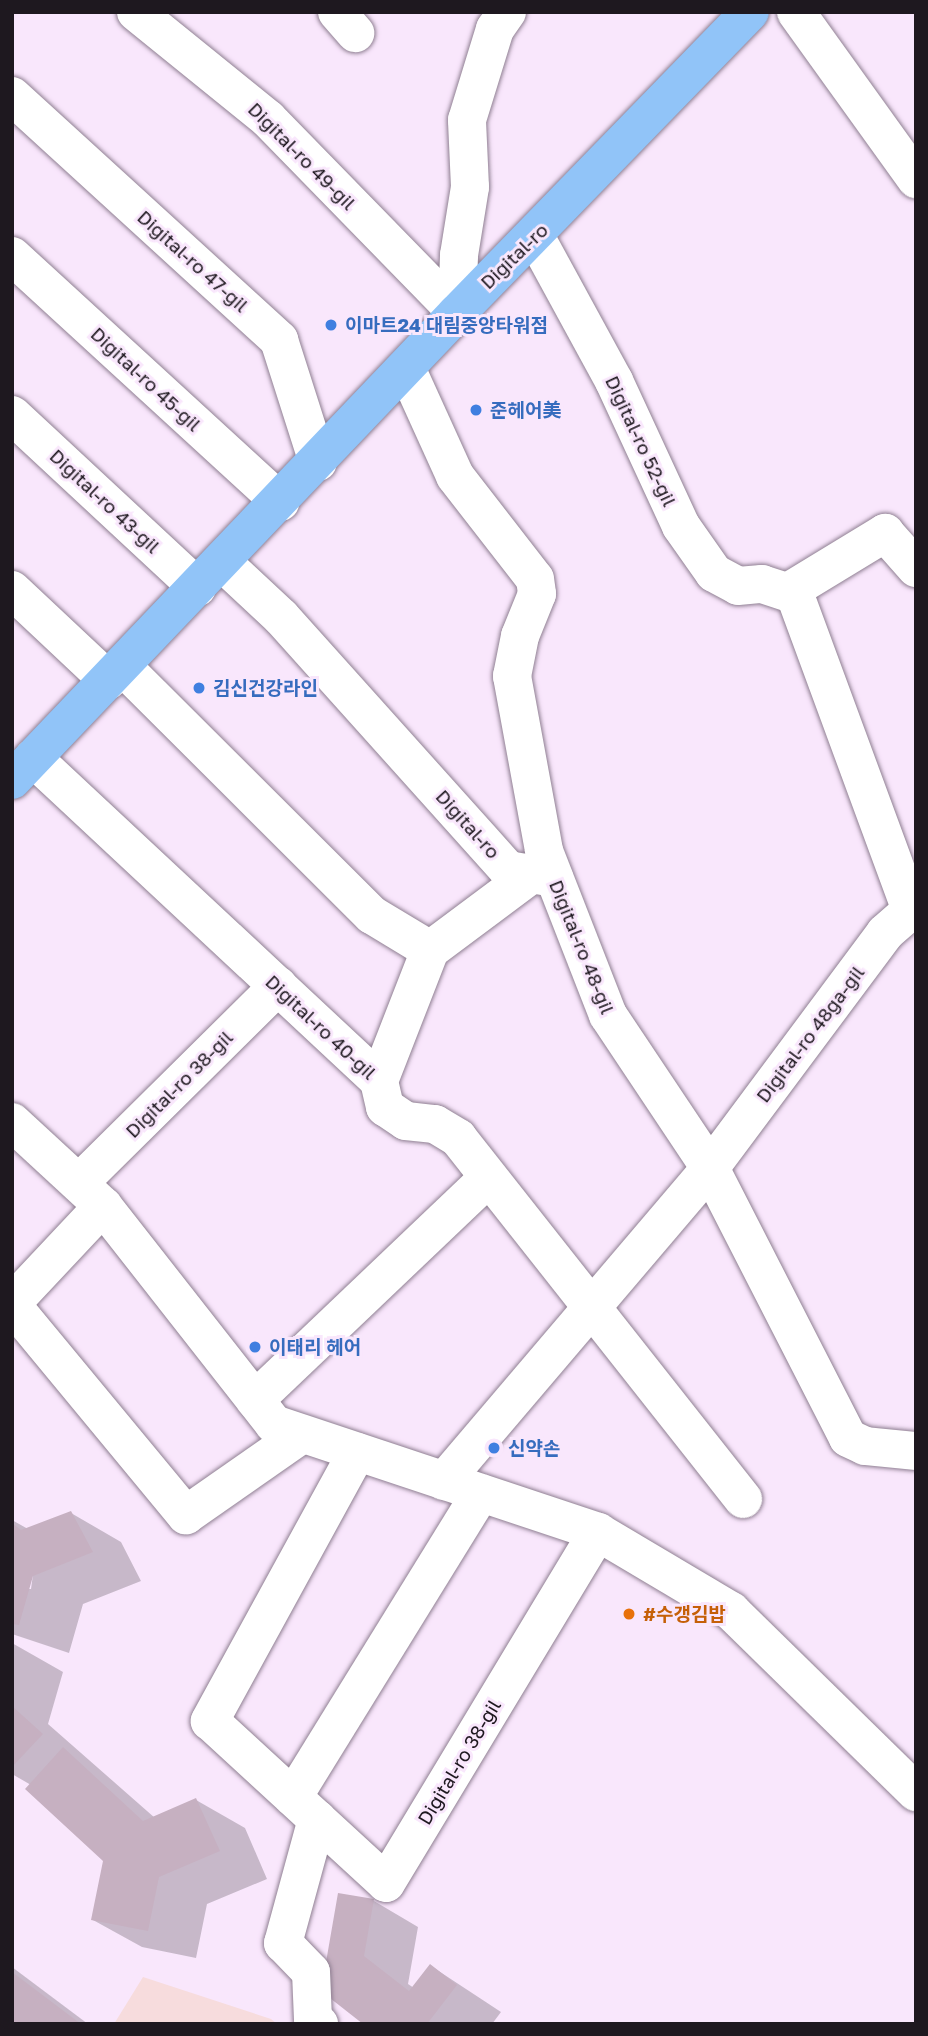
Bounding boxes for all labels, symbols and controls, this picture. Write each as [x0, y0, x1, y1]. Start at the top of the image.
street label: Digital-ro 49-gil [244, 98, 360, 214]
street label: Digital-ro 47-gil [133, 205, 253, 317]
street label: Digital-ro [476, 218, 552, 294]
place label: 이마트24 대림중앙타워점 [345, 314, 548, 336]
marker: 이마트24 대림중앙타워점 [323, 317, 339, 333]
street label: Digital-ro 45-gil [86, 322, 206, 436]
street label: Digital-ro 52-gil [601, 372, 681, 510]
place label: 준헤어美 [490, 399, 561, 421]
marker: 준헤어美 [468, 402, 484, 418]
street label: Digital-ro 43-gil [45, 444, 165, 558]
place label: 김신건강라인 [213, 677, 318, 699]
marker: 김신건강라인 [191, 680, 207, 696]
street label: Digital-ro [431, 785, 505, 863]
street label: Digital-ro 48-gil [545, 877, 619, 1017]
street label: Digital-ro 48ga-gil [751, 961, 869, 1107]
street label: Digital-ro 40-gil [261, 970, 381, 1084]
street label: Digital-ro 38-gil [121, 1026, 237, 1142]
place label: 이태리 헤어 [269, 1336, 361, 1358]
marker: 이태리 헤어 [247, 1339, 263, 1355]
place label: 신약손 [508, 1437, 560, 1459]
marker: 신약손 [486, 1440, 502, 1456]
place label: #수갱김밥 [643, 1603, 726, 1625]
marker: #수갱김밥 [621, 1606, 637, 1622]
street label: Digital-ro 38-gil [413, 1695, 505, 1829]

